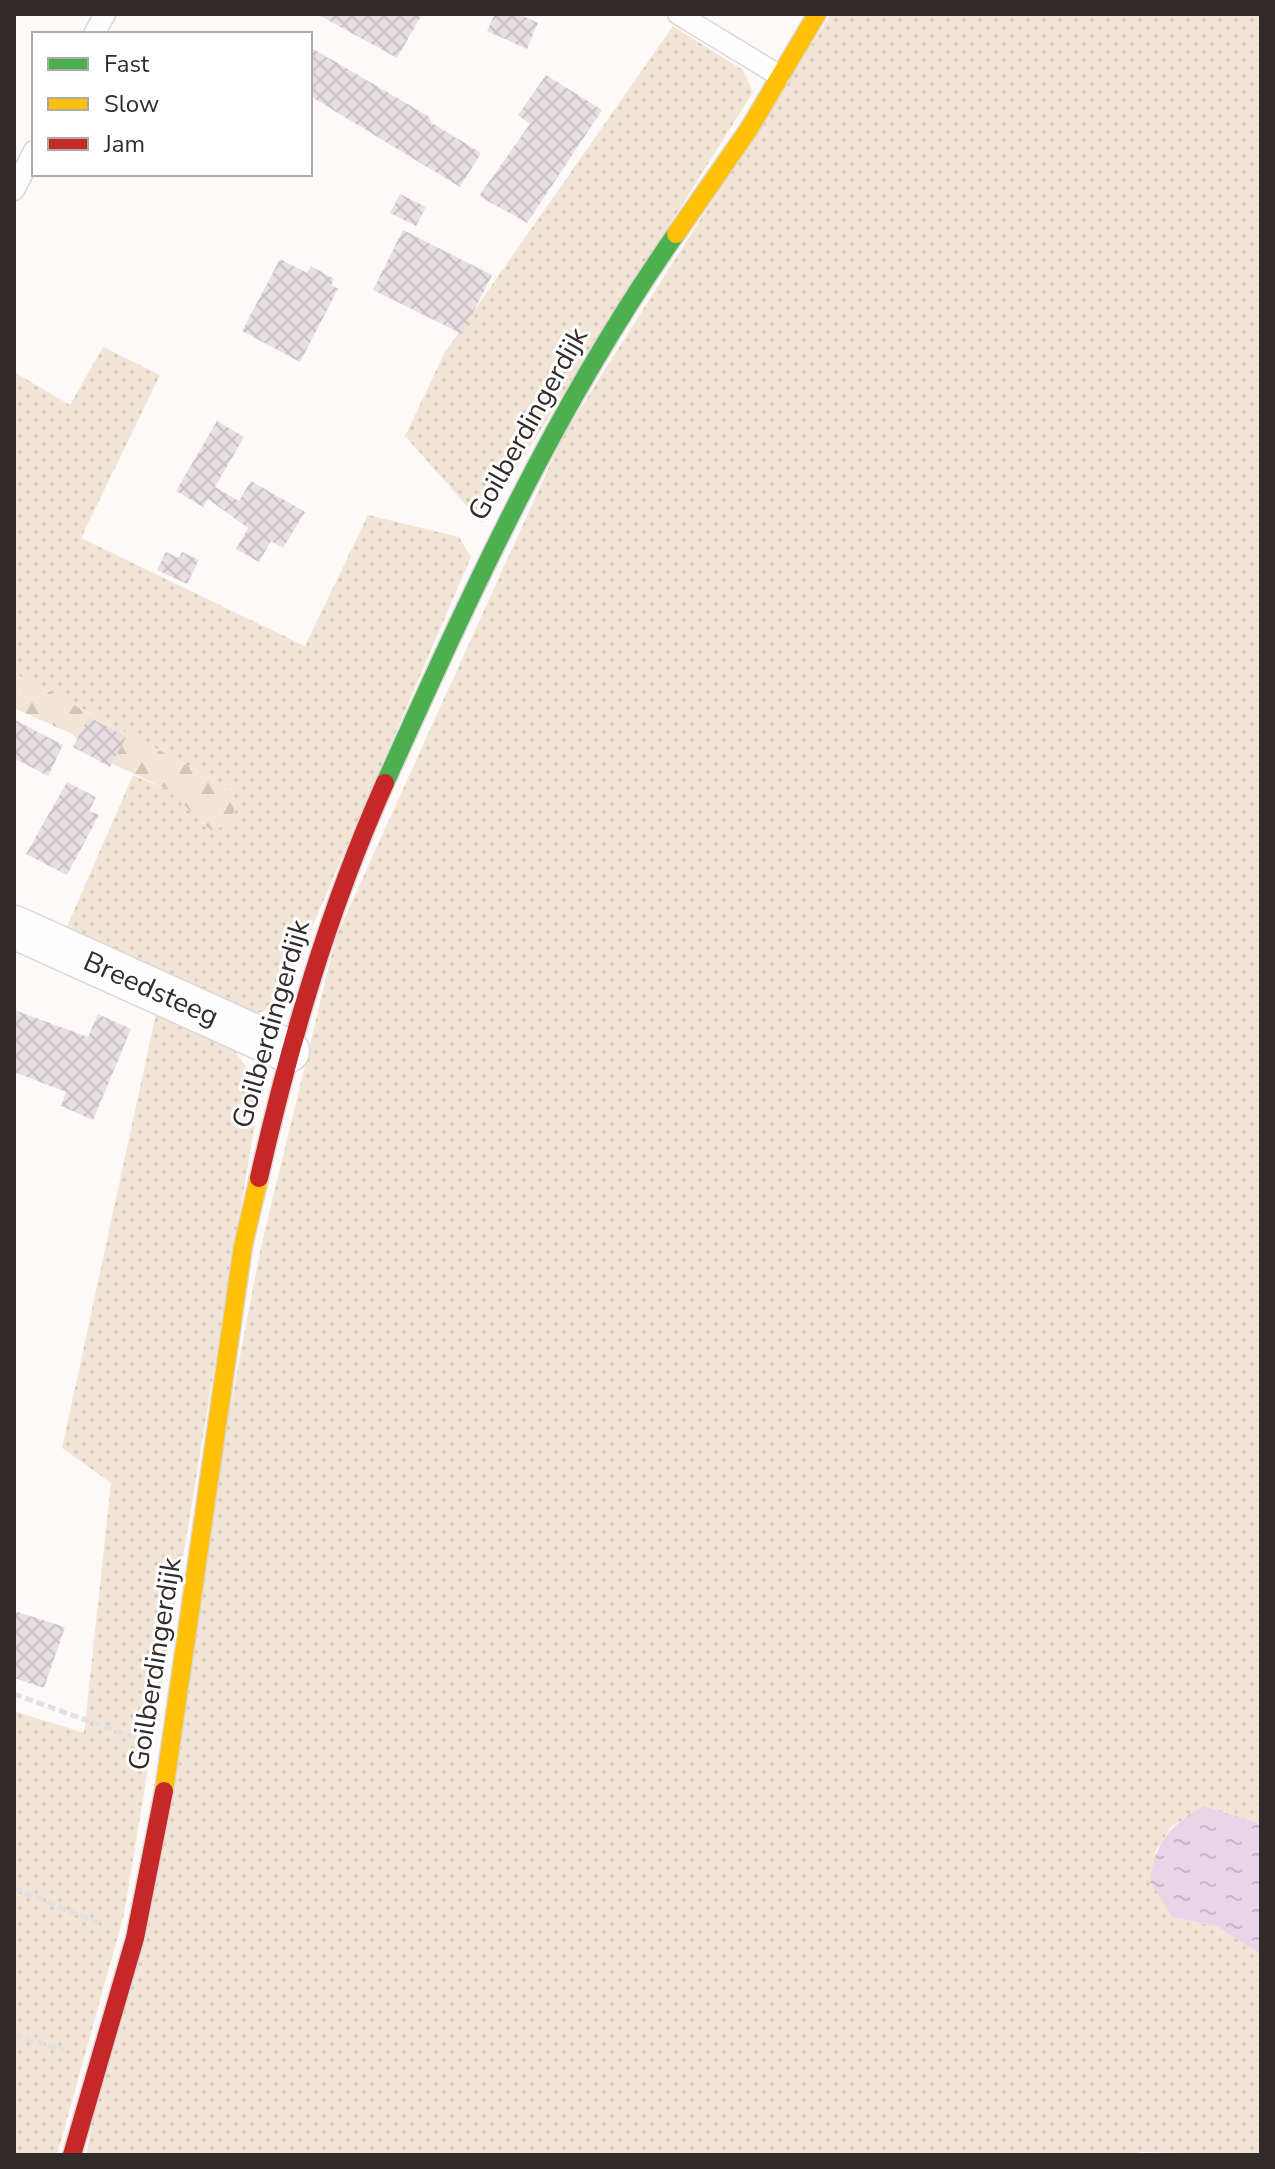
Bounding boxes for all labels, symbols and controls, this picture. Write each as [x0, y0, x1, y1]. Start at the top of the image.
legend [32, 32, 312, 176]
text: Fast [104, 48, 150, 80]
text: Slow [104, 88, 159, 120]
text: Jam [103, 128, 145, 160]
street label: Goilberdingerdijk [459, 320, 597, 527]
street label: Goilberdingerdijk [223, 914, 319, 1133]
street label: Breedsteeg [77, 942, 225, 1036]
street label: Goilberdingerdijk [119, 1554, 191, 1773]

